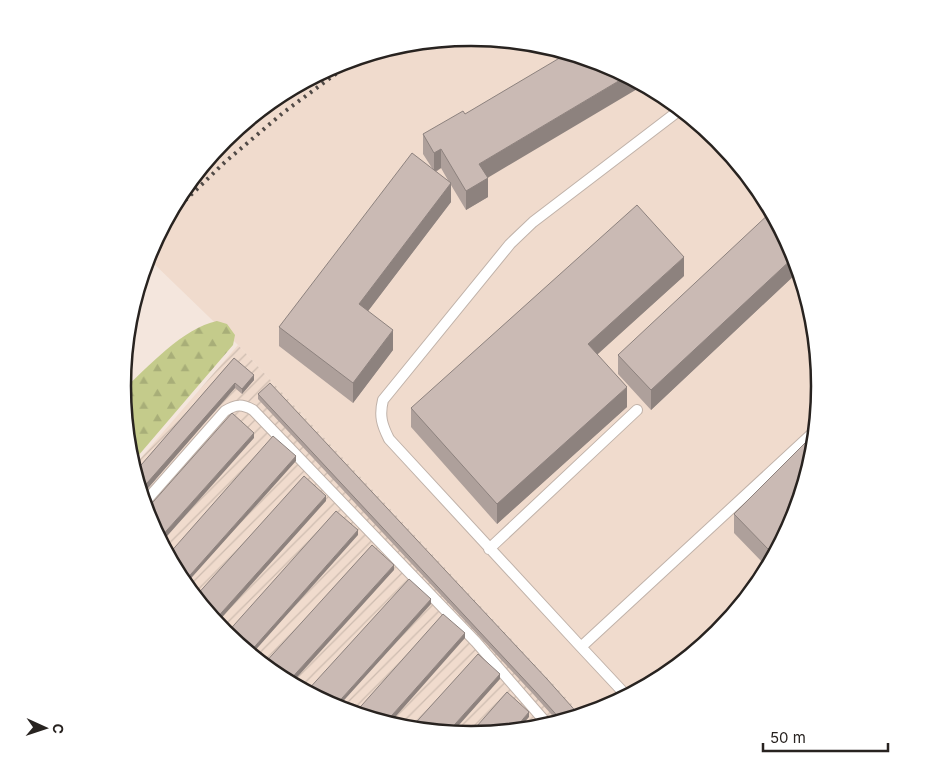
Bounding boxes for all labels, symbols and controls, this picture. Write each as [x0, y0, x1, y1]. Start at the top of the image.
north arrow [20, 703, 70, 753]
scale bar [763, 720, 888, 752]
text: С [50, 723, 67, 734]
text: 50 m [770, 728, 806, 747]

